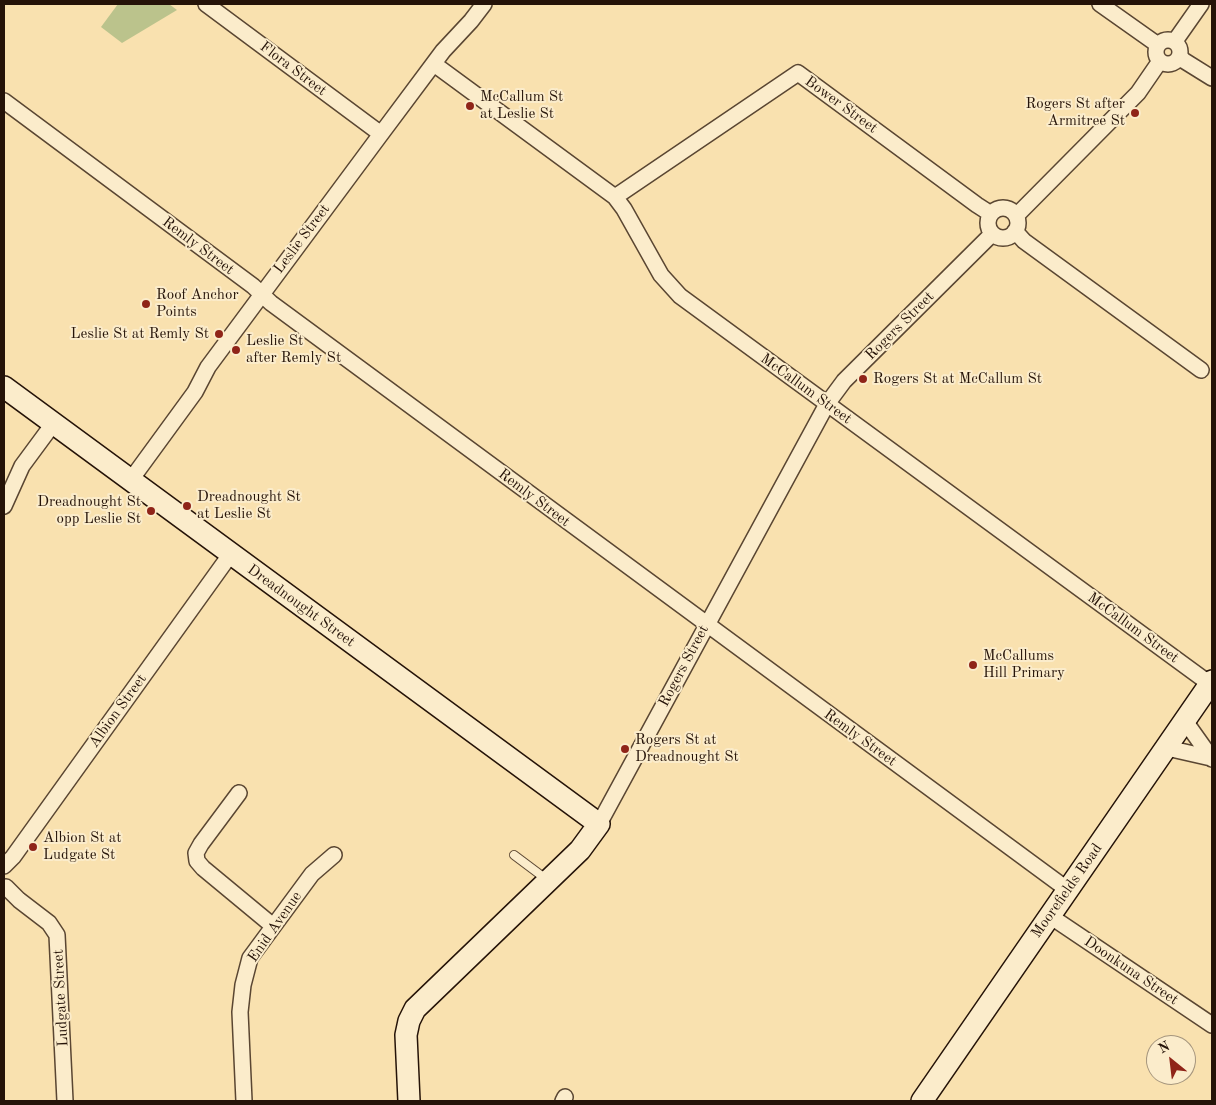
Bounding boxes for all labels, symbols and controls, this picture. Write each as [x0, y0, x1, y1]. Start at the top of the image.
street label: Flora Street [256, 38, 330, 100]
street label: Bower Street [801, 73, 881, 137]
place label: McCallum St at Leslie St [480, 88, 563, 123]
place label: Rogers St after Armitree St [1026, 95, 1125, 130]
marker: McCallum St at Leslie St [464, 100, 476, 112]
marker: Rogers St after Armitree St [1129, 107, 1141, 119]
street label: Leslie Street [270, 201, 334, 277]
street label: Remly Street [158, 213, 238, 279]
place label: Roof Anchor Points [156, 286, 239, 321]
street label: Rogers Street [862, 288, 938, 364]
marker: Roof Anchor Points [140, 298, 152, 310]
place label: Leslie St at Remly St [70, 325, 209, 343]
marker: Leslie St at Remly St [213, 328, 225, 340]
place label: Leslie St after Remly St [246, 332, 341, 367]
marker: Leslie St after Remly St [230, 344, 242, 356]
street label: McCallum Street [757, 350, 855, 428]
place label: Rogers St at McCallum St [873, 370, 1042, 388]
marker: Rogers St at McCallum St [857, 373, 869, 385]
street label: Remly Street [494, 465, 574, 531]
place label: Dreadnought St at Leslie St [197, 488, 301, 523]
place label: Dreadnought St opp Leslie St [37, 493, 141, 528]
marker: Dreadnought St at Leslie St [181, 500, 193, 512]
marker: Dreadnought St opp Leslie St [145, 505, 157, 517]
street label: Dreadnought Street [244, 561, 358, 651]
street label: McCallum Street [1084, 589, 1182, 667]
street label: Rogers Street [655, 622, 713, 710]
place label: McCallums Hill Primary [983, 647, 1065, 682]
marker: McCallums Hill Primary [967, 659, 979, 671]
street label: Albion Street [85, 671, 151, 751]
street label: Remly Street [820, 706, 900, 770]
place label: Rogers St at Dreadnought St [635, 731, 739, 766]
marker: Rogers St at Dreadnought St [619, 743, 631, 755]
place label: Albion St at Ludgate St [43, 829, 121, 864]
street label: Moorefields Road [1028, 840, 1106, 942]
marker: Albion St at Ludgate St [27, 841, 39, 853]
street label: Enid Avenue [244, 888, 306, 966]
street label: Doonkuna Street [1080, 933, 1182, 1009]
street label: Ludgate Street [49, 949, 73, 1047]
north arrow [1146, 1035, 1196, 1085]
text: N [1156, 1039, 1172, 1056]

